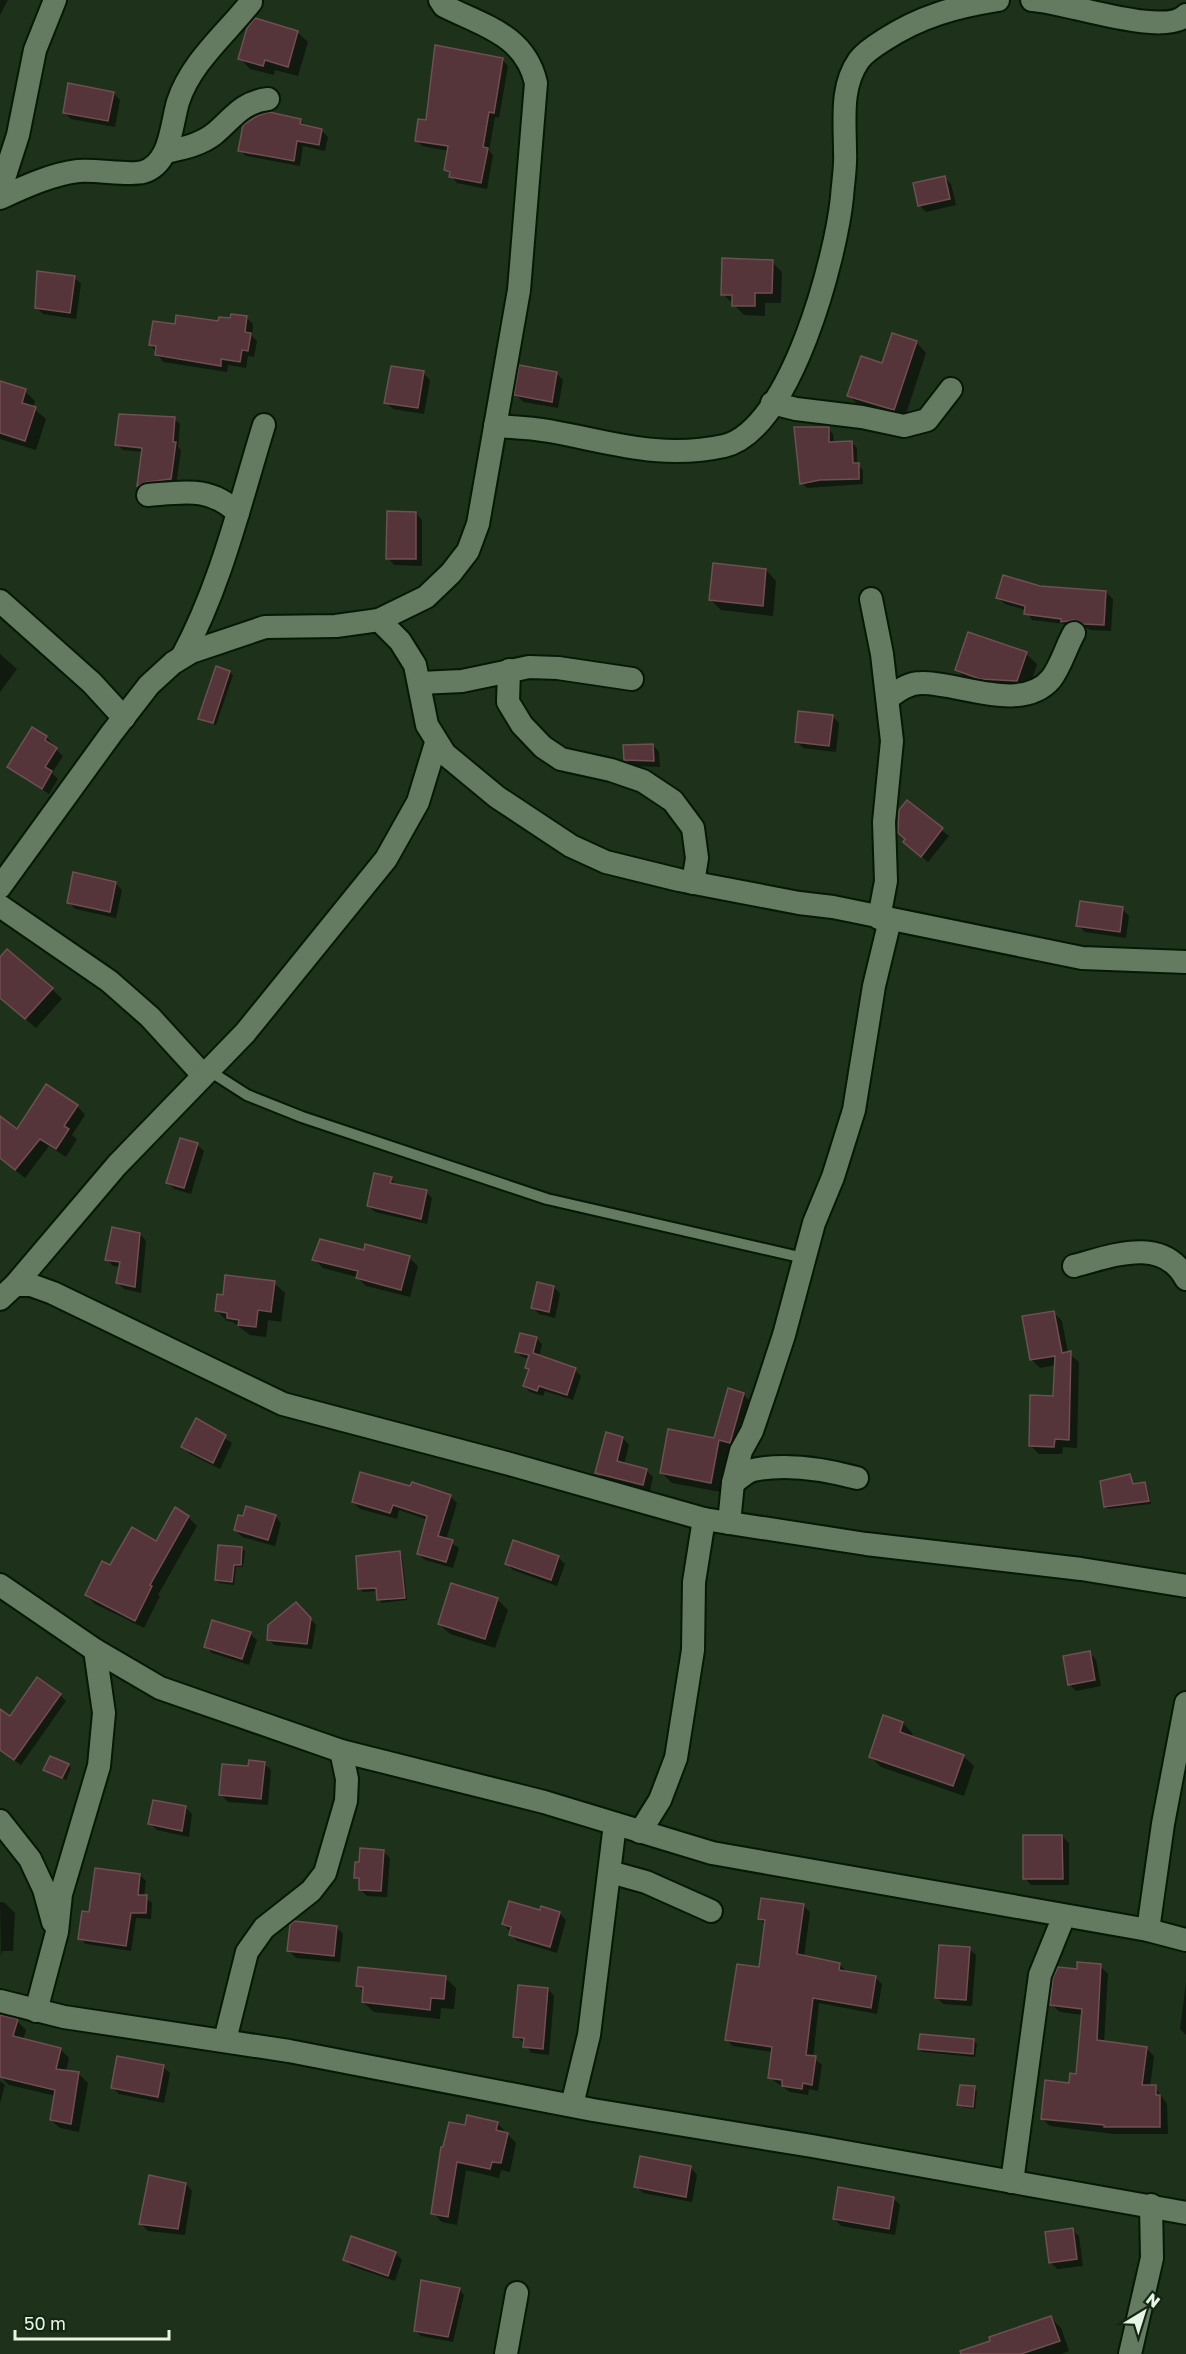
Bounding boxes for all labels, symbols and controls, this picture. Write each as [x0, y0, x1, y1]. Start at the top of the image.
north arrow [1114, 2282, 1174, 2342]
text: N [1142, 2289, 1164, 2312]
scale bar [15, 2303, 170, 2341]
text: 50 m [24, 2312, 66, 2334]

